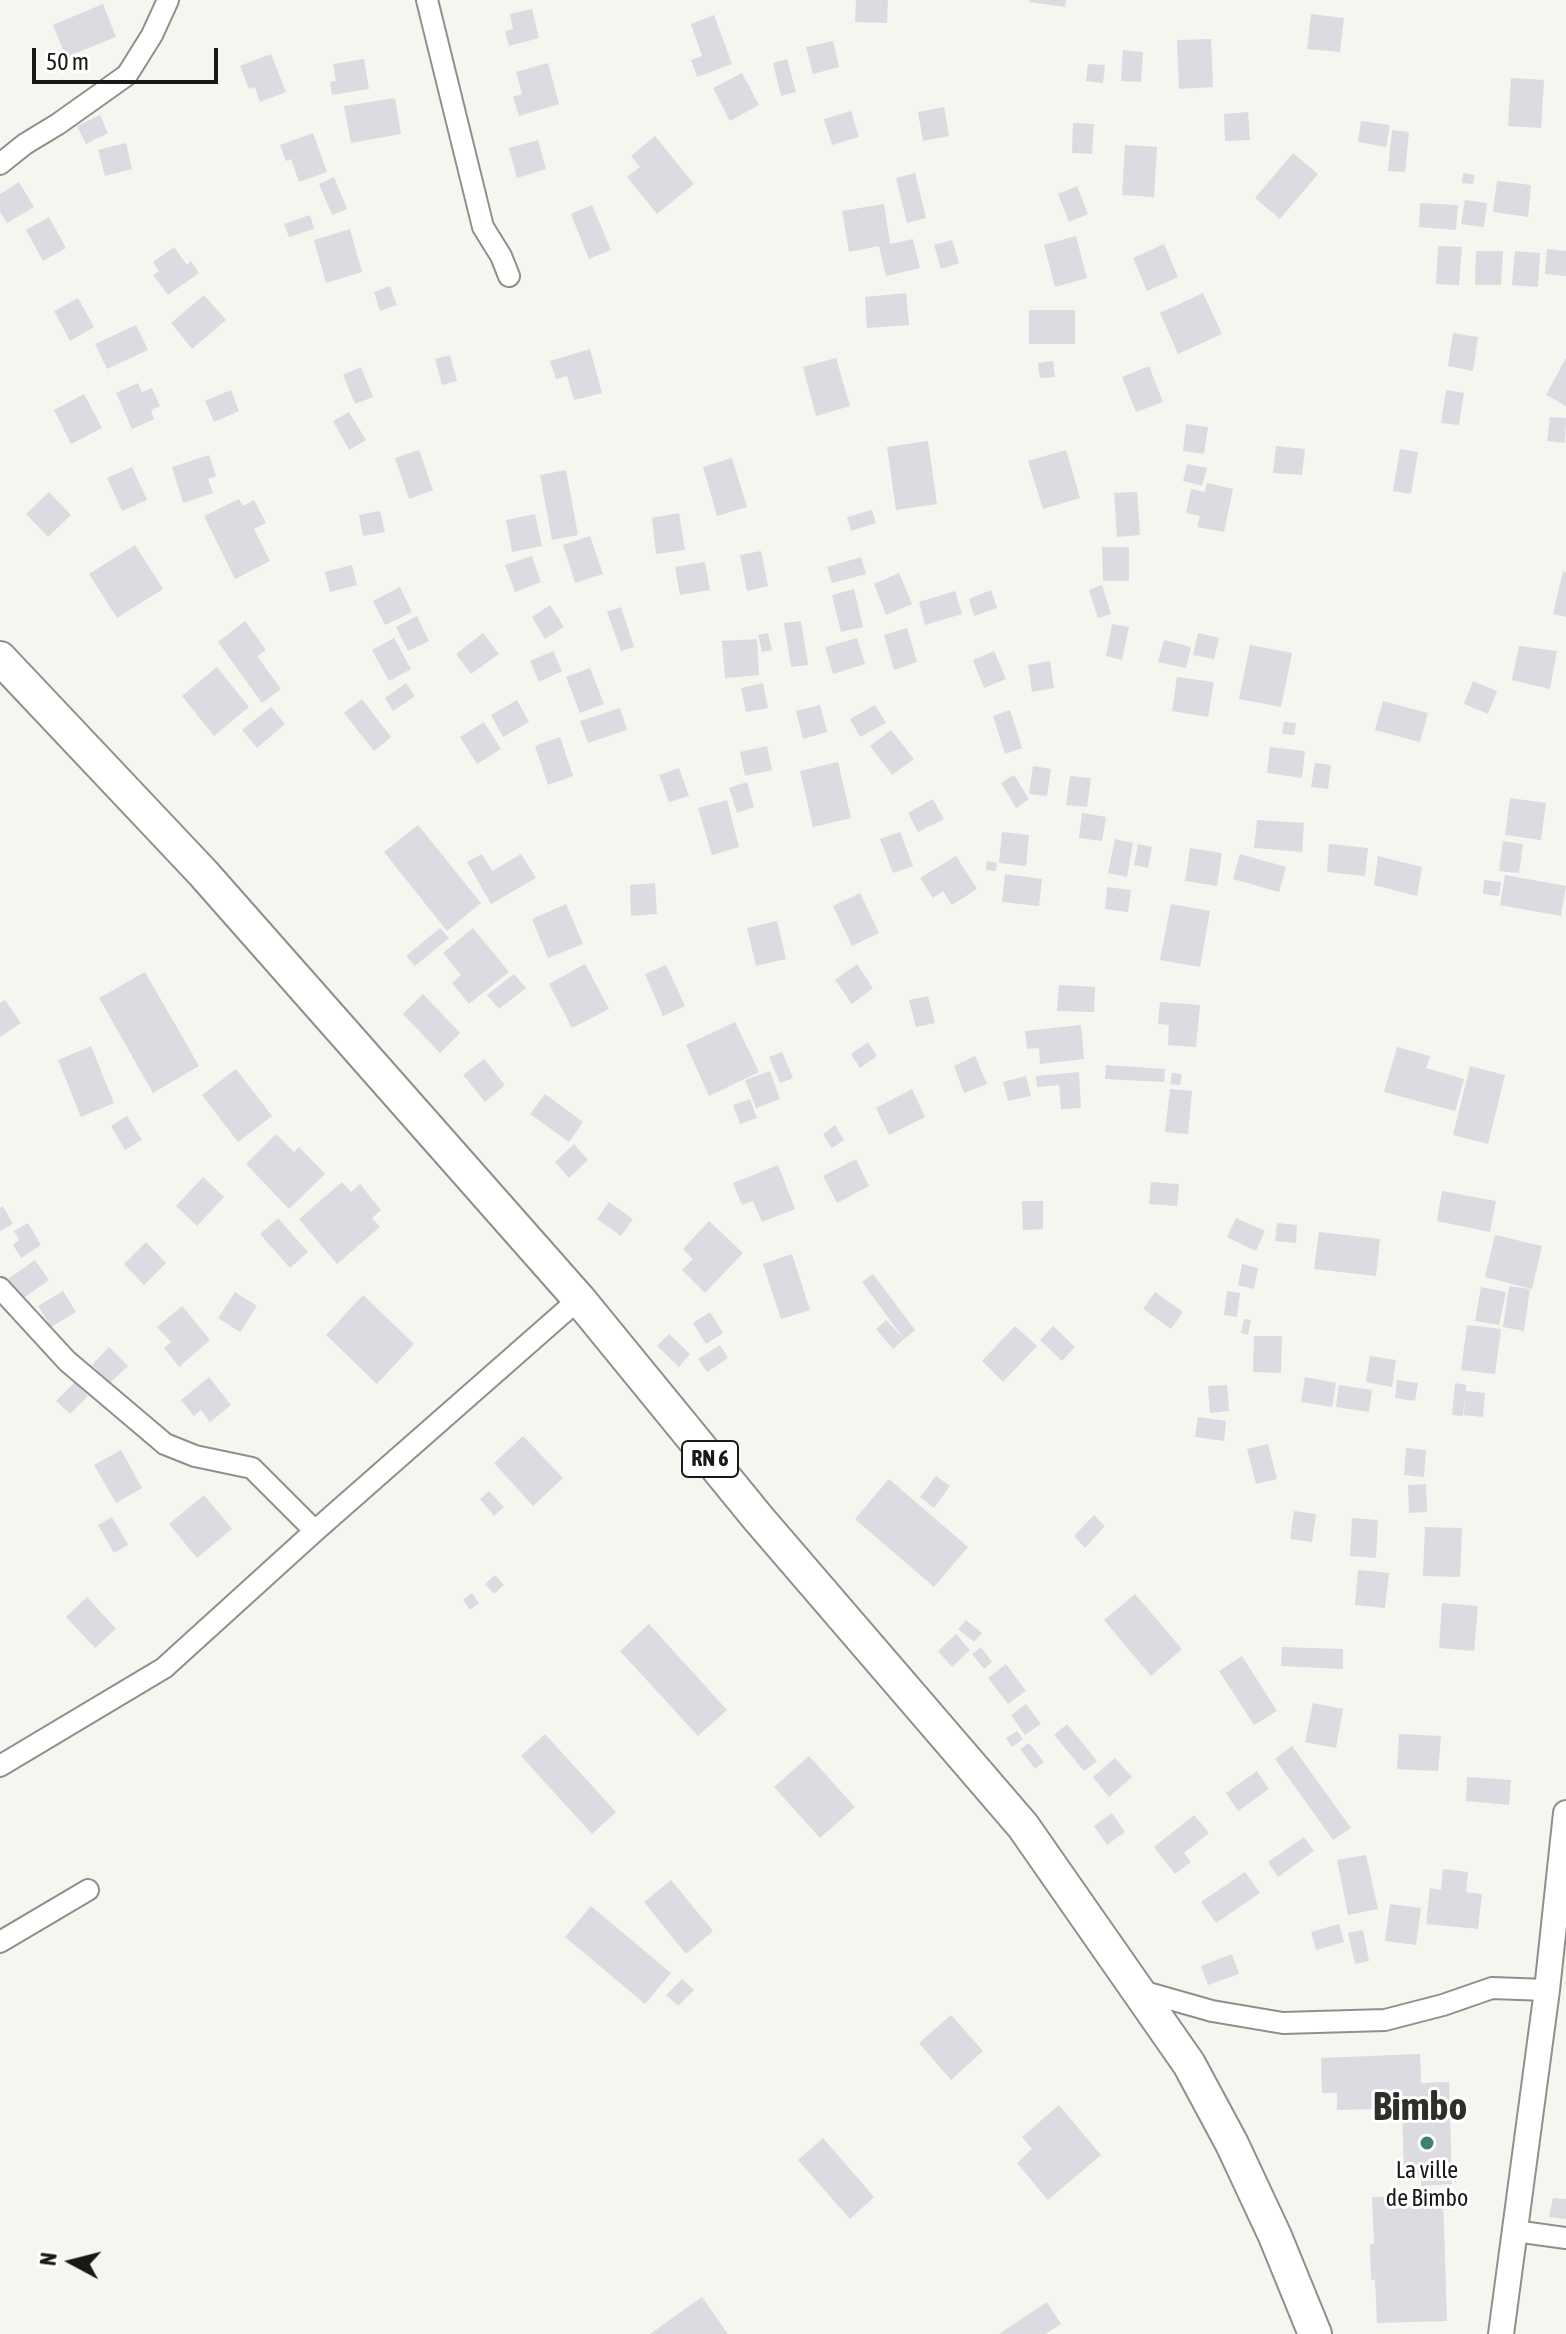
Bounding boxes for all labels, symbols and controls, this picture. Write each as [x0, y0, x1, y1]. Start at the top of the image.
scale bar [36, 32, 222, 82]
text: 50 m [46, 48, 89, 75]
road number: RN 6 [682, 1441, 738, 1477]
district label: Bimbo [1373, 2083, 1467, 2131]
marker: La ville de Bimbo [1418, 2134, 1436, 2152]
place label: La ville de Bimbo [1386, 2156, 1468, 2212]
north arrow [32, 2222, 112, 2302]
text: N [34, 2251, 62, 2267]

